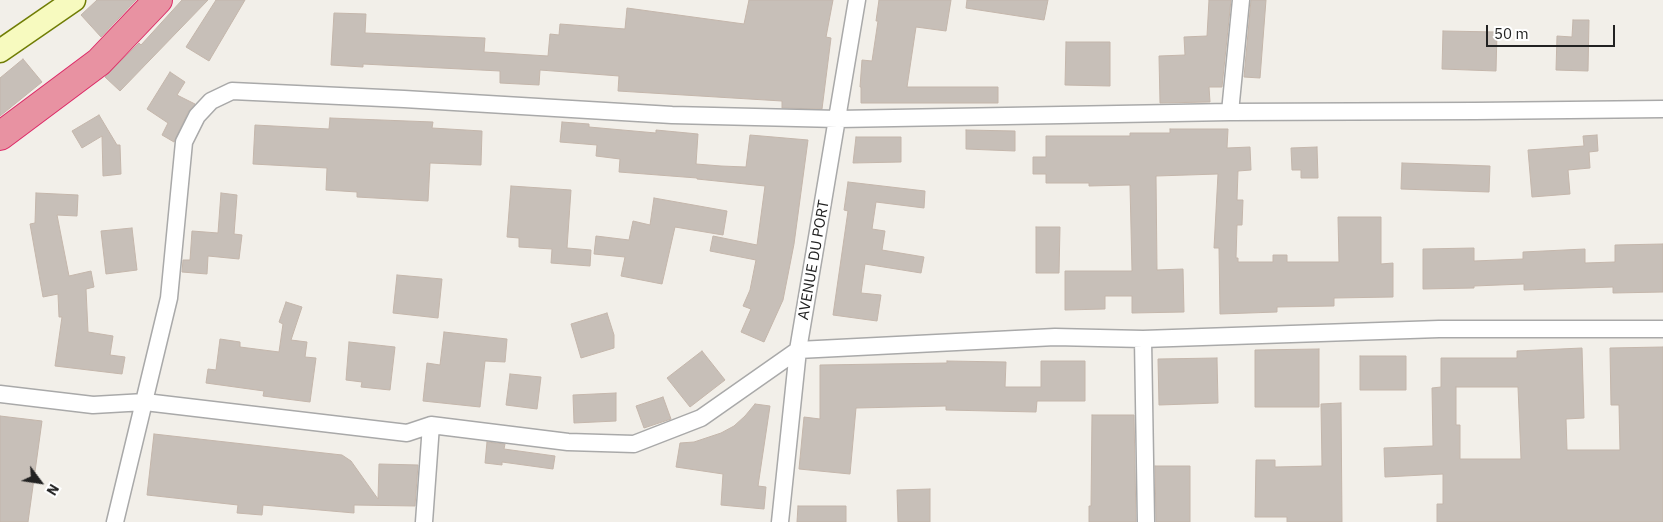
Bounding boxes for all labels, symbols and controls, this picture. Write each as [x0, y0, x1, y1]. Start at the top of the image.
scale bar [1488, 15, 1617, 47]
text: 50 m [1494, 24, 1529, 43]
street label: AVENUE DU PORT [795, 199, 833, 321]
north arrow [15, 457, 65, 507]
text: N [43, 481, 63, 499]

